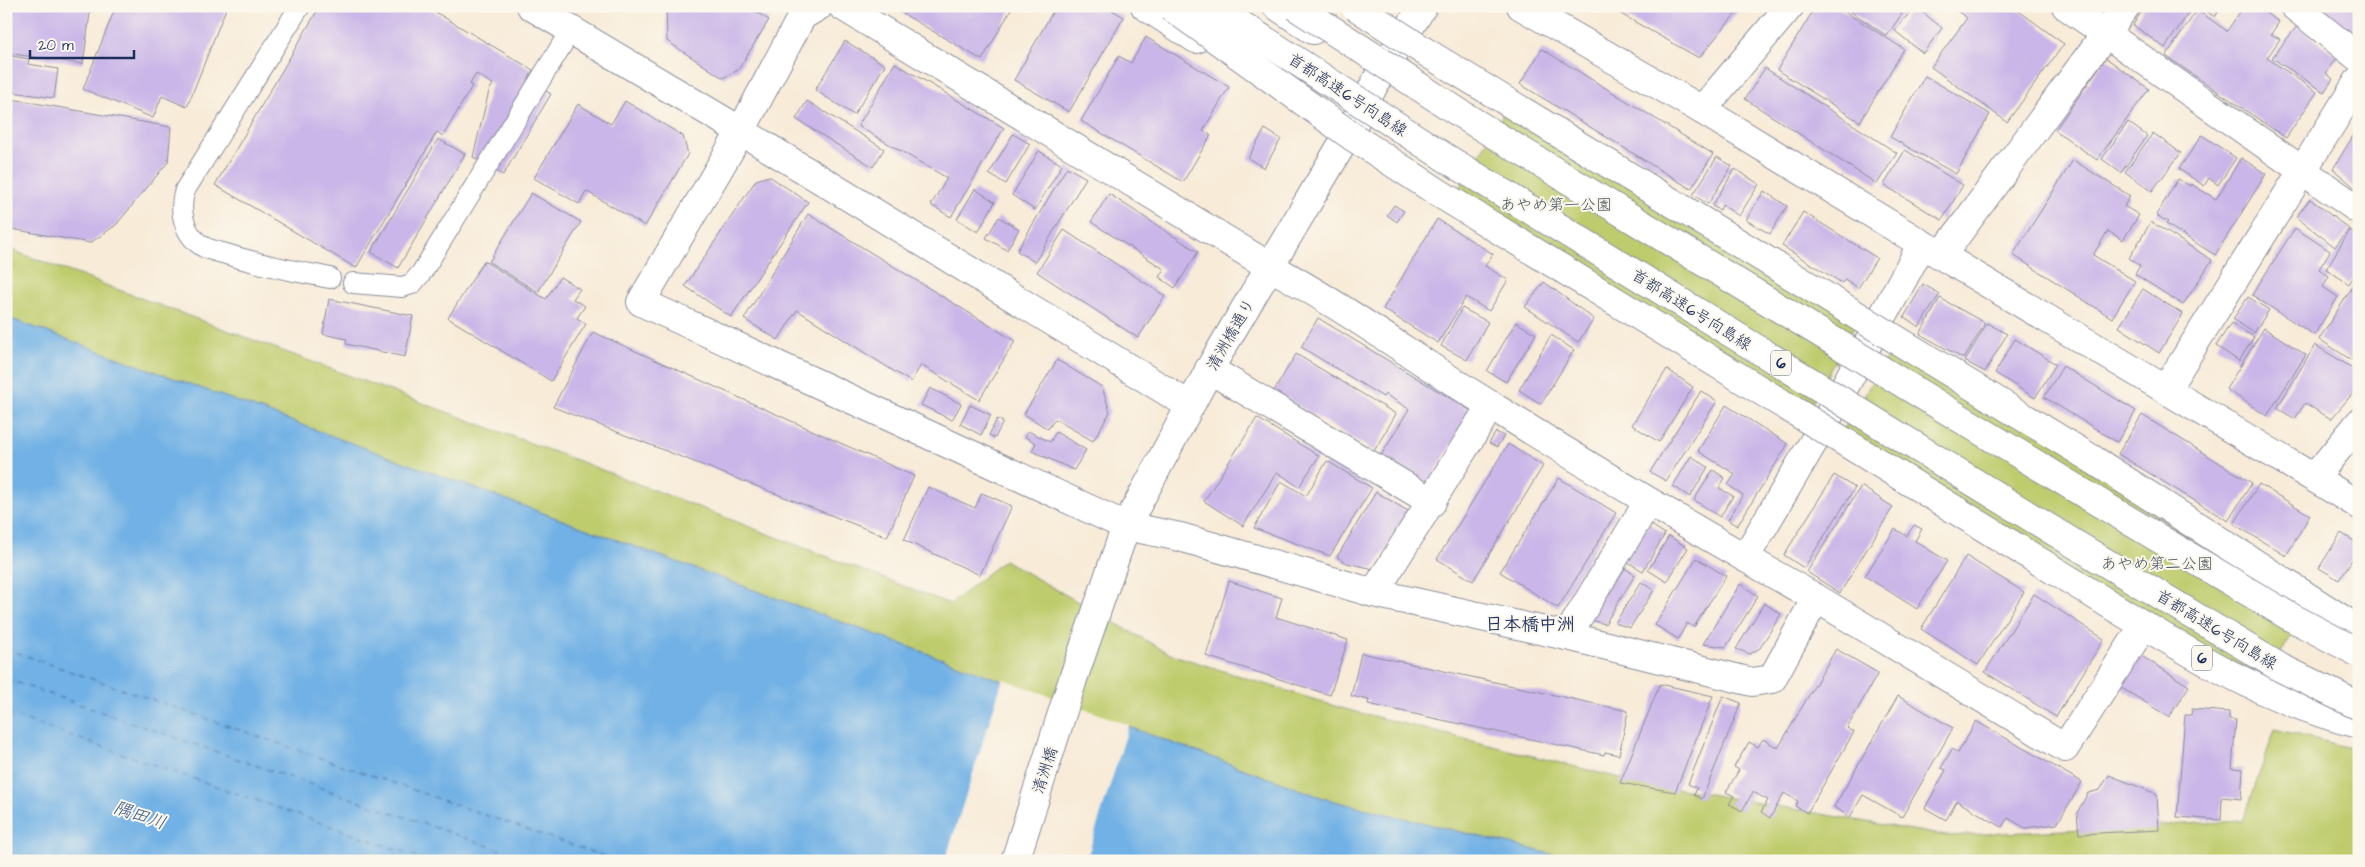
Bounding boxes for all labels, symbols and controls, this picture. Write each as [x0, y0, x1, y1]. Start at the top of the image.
scale bar [30, 28, 134, 60]
text: 20 m [38, 35, 74, 56]
street label: 首都高速6号向島線 [1284, 48, 1411, 142]
park label: あやめ第一公園 [1500, 194, 1612, 216]
street label: 首都高速6号向島線 [1627, 264, 1756, 356]
street label: 清洲橋通り [1201, 294, 1260, 375]
road number: 6 [1771, 350, 1791, 376]
park label: あやめ第二公園 [2101, 553, 2213, 575]
street label: 首都高速6号向島線 [2153, 585, 2281, 673]
district label: 日本橋中洲 [1485, 612, 1575, 637]
road number: 6 [2192, 646, 2212, 670]
street label: 清洲橋 [1027, 744, 1063, 797]
water label: 隅田川 [110, 795, 169, 836]

